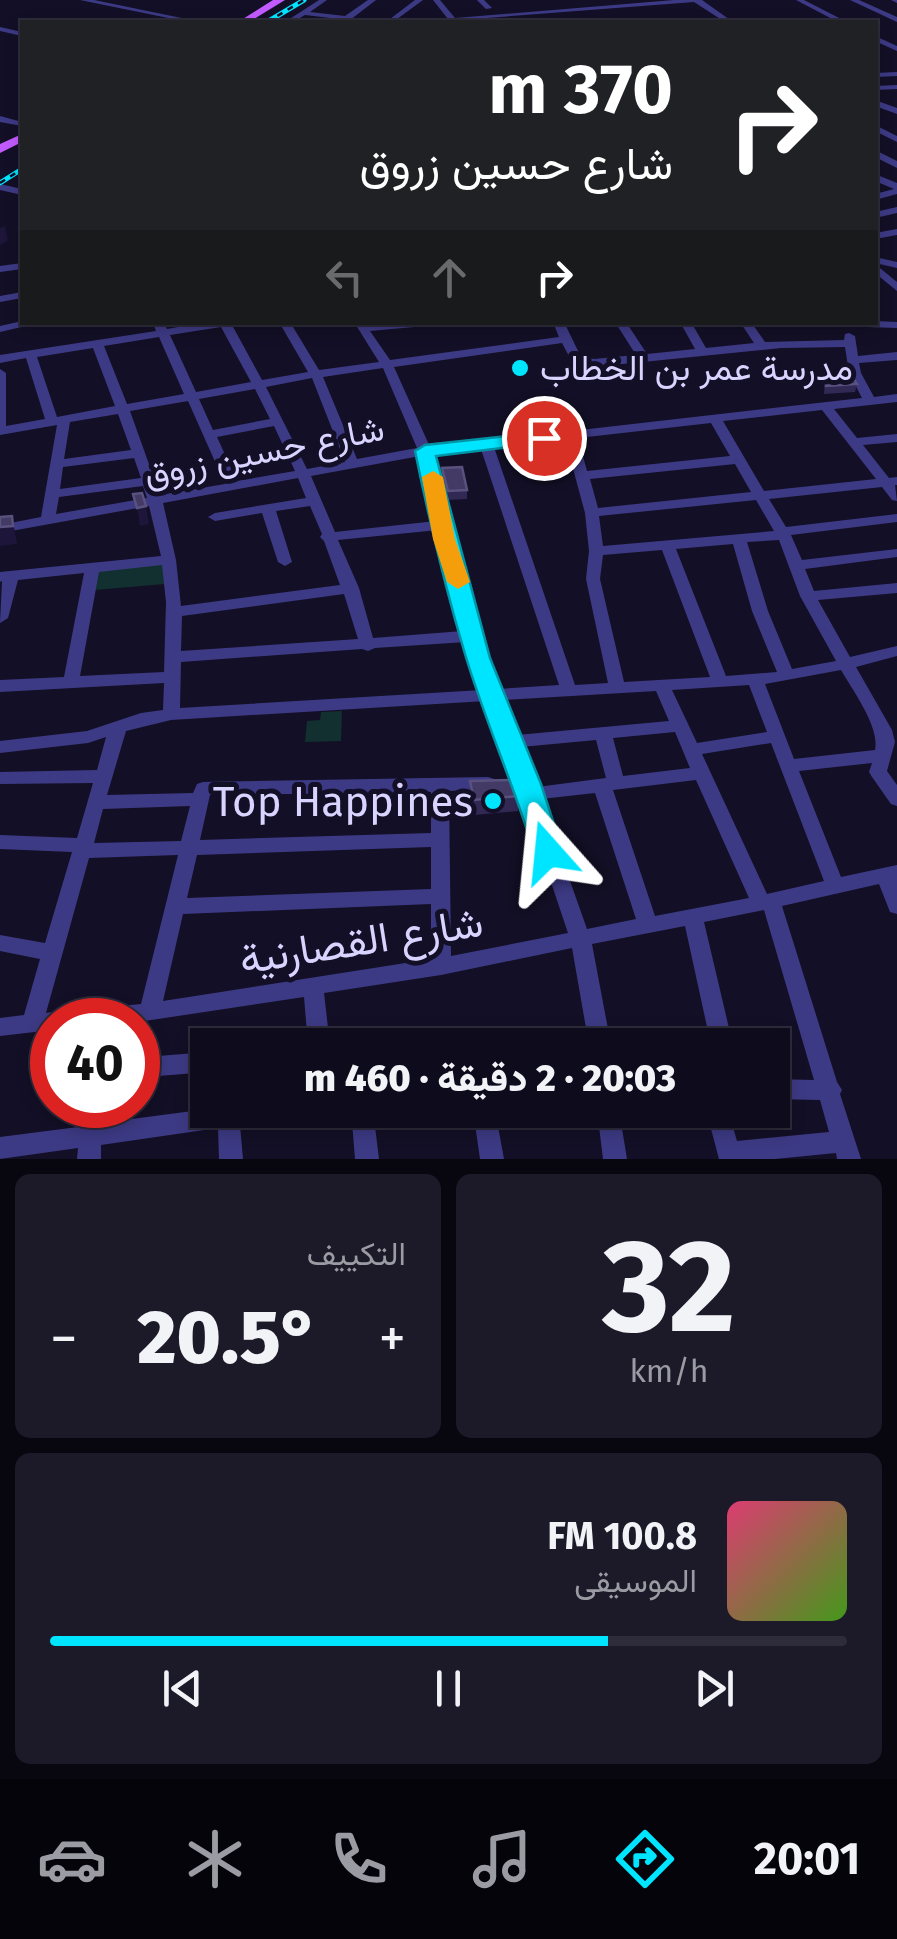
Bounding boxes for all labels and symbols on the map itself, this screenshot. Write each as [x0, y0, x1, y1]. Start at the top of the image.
place label: مدرسة عمر بن الخطاب [540, 347, 853, 390]
marker: مدرسة عمر بن الخطاب [509, 357, 531, 379]
pin [502, 396, 587, 481]
street label: شارع حسين زروق [140, 407, 388, 498]
place label: Top Happines [213, 777, 473, 827]
marker: Top Happines [482, 790, 504, 812]
position arrow [496, 800, 600, 904]
street label: شارع القصارنية [236, 897, 487, 988]
speed limit sign: 40 [30, 998, 160, 1128]

